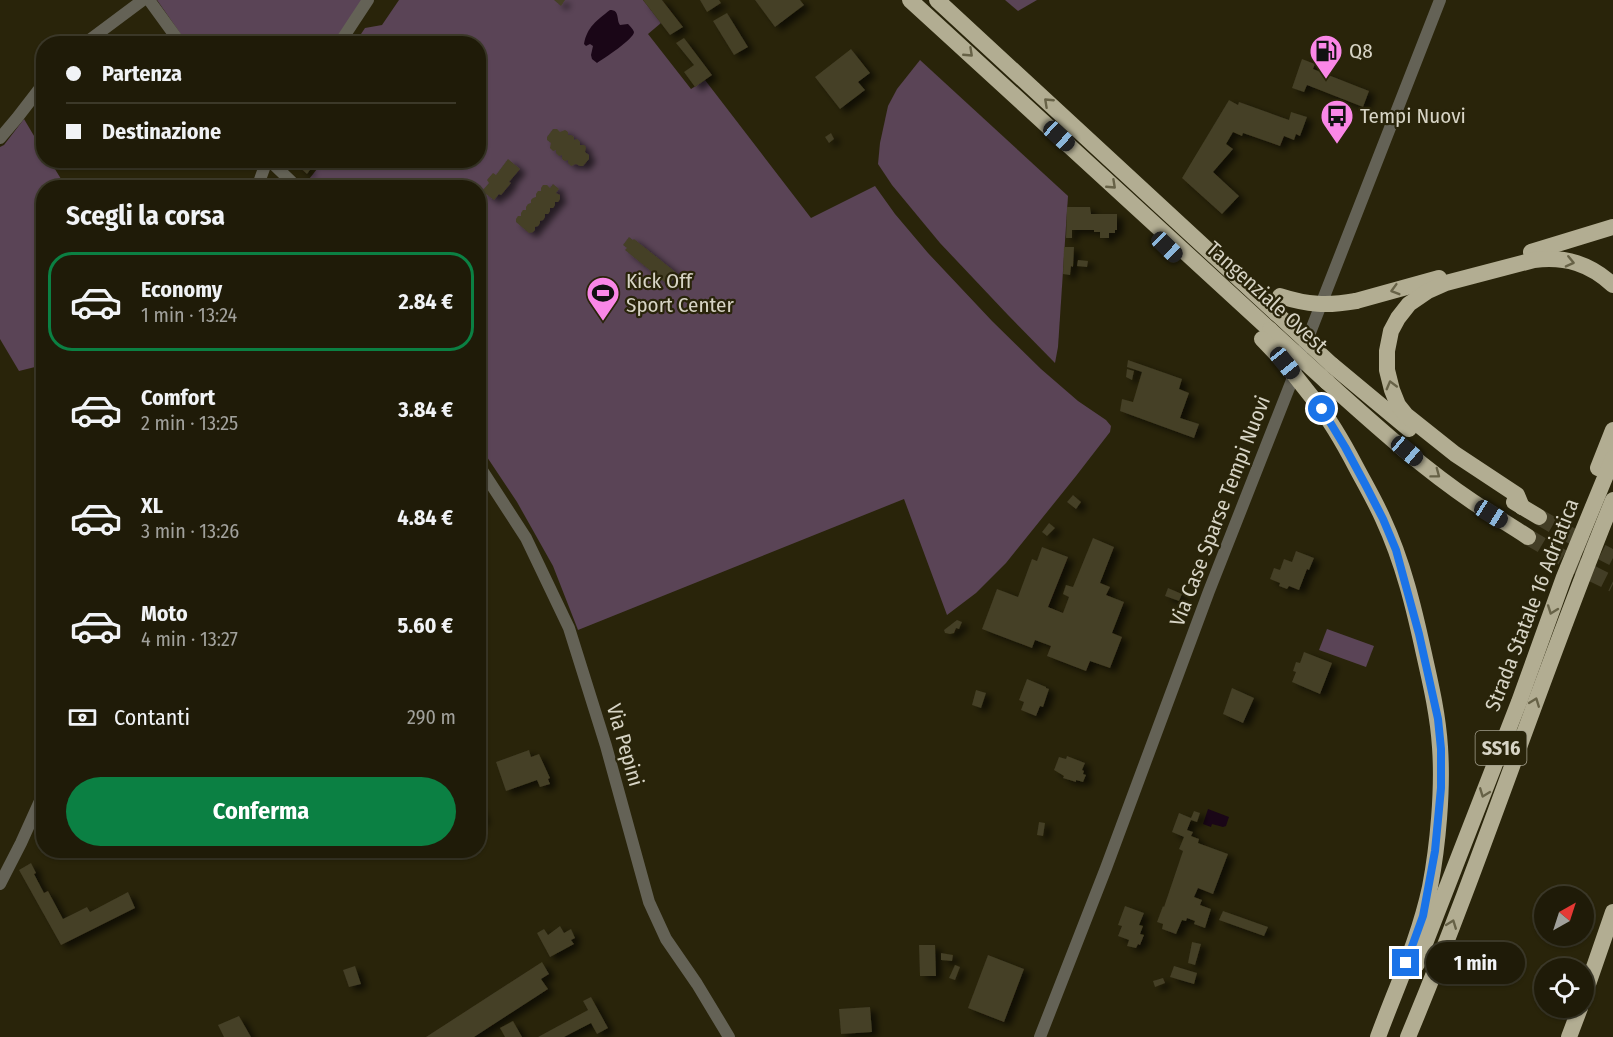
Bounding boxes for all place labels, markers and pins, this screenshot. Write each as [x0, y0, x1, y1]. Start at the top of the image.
fuel station icon: Q8 [1308, 33, 1344, 80]
place label: Q8 [1349, 38, 1373, 64]
bus stop icon: Tempi Nuovi [1319, 98, 1355, 145]
place label: Tempi Nuovi [1360, 103, 1466, 129]
place label: Kick Off Sport Center [626, 268, 734, 318]
sports icon: Kick Off Sport Center [585, 275, 621, 322]

